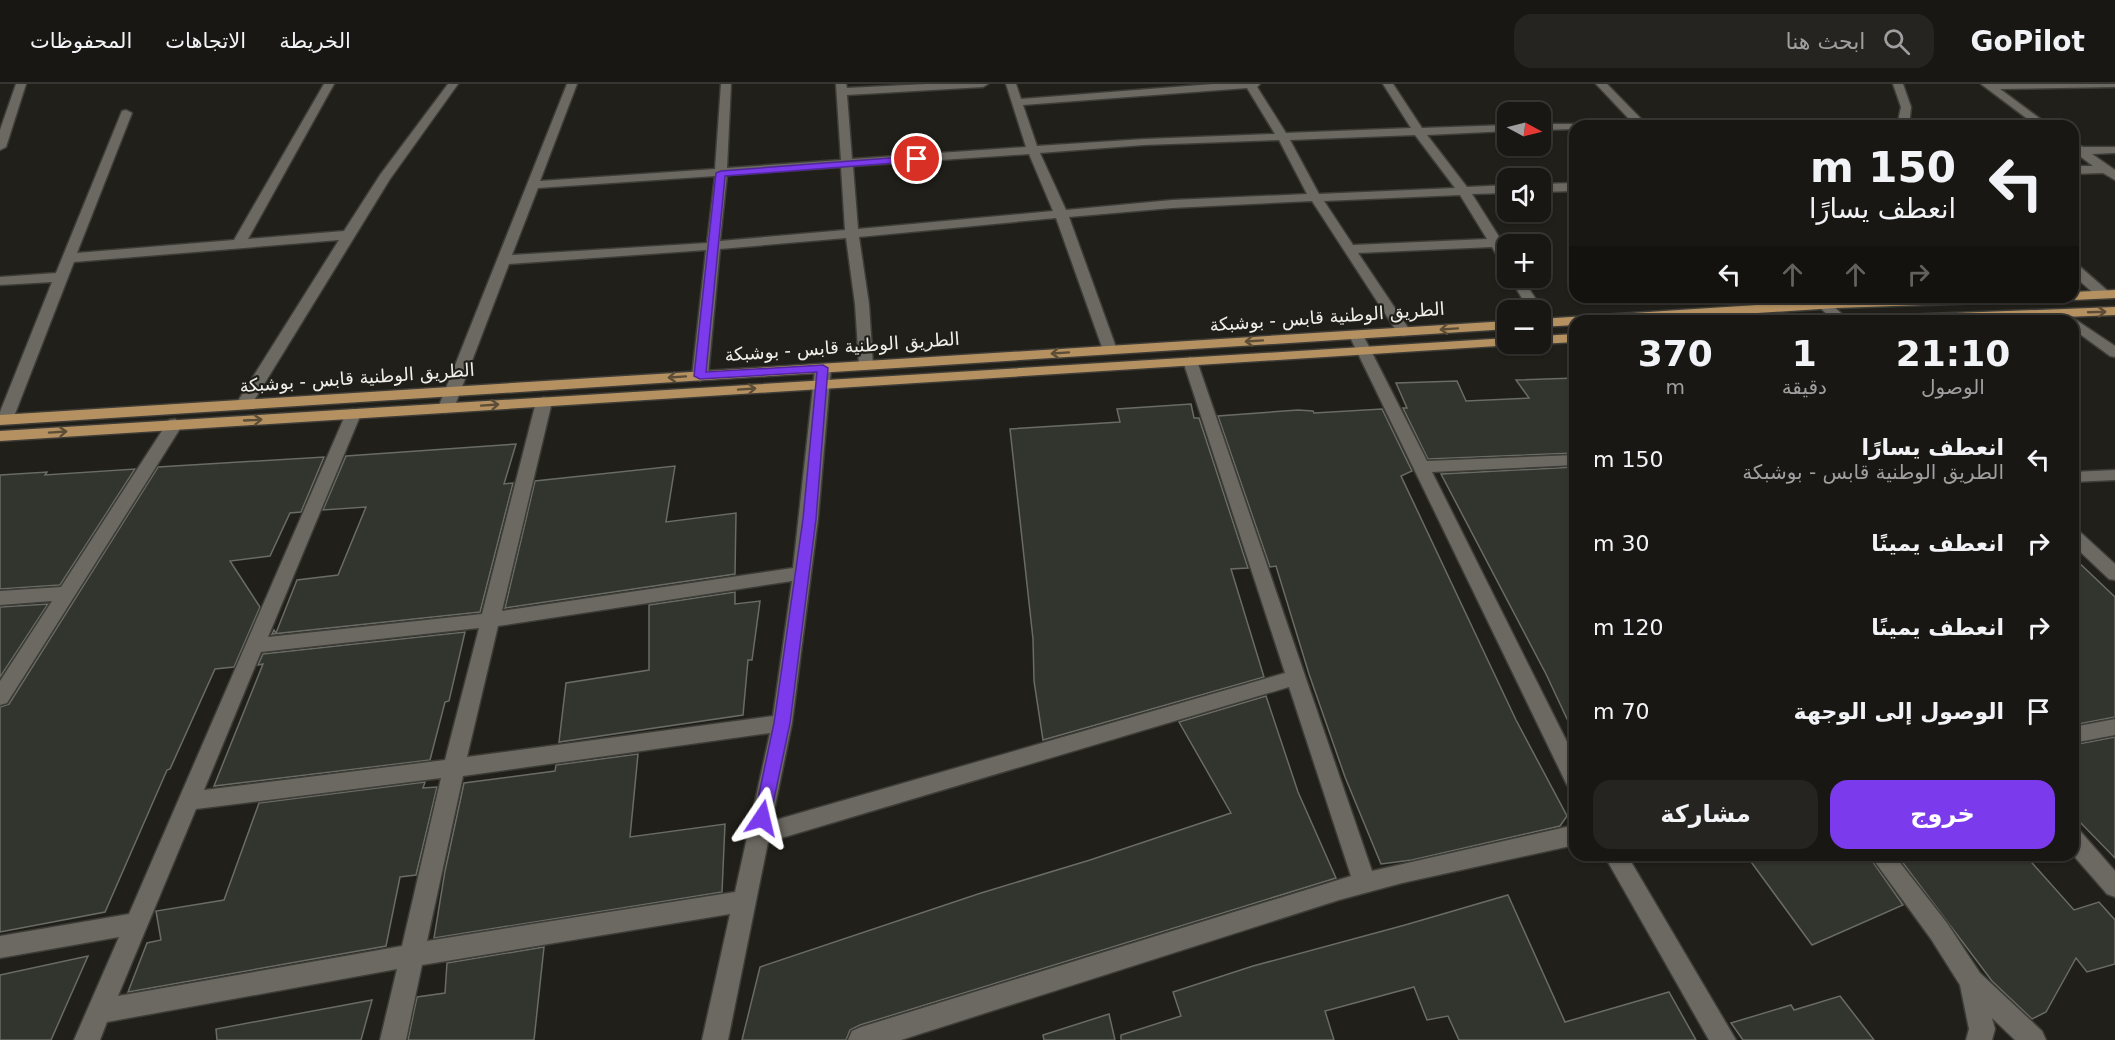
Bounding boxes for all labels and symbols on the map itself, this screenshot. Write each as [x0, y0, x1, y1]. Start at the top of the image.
north arrow [1497, 102, 1551, 156]
pin [891, 133, 942, 184]
street label: الطريق الوطنية قابس - بوشبكة [1209, 298, 1445, 336]
one-way arrow [2086, 306, 2106, 317]
one-way arrow [1440, 324, 1460, 335]
street label: الطريق الوطنية قابس - بوشبكة [724, 328, 960, 366]
one-way arrow [1245, 336, 1265, 347]
one-way arrow [1050, 348, 1070, 359]
street label: الطريق الوطنية قابس - بوشبكة [239, 359, 475, 397]
one-way arrow [667, 372, 687, 383]
one-way arrow [737, 383, 756, 394]
one-way arrow [479, 400, 499, 411]
one-way arrow [242, 414, 262, 425]
one-way arrow [48, 427, 68, 438]
position arrow [730, 786, 794, 850]

